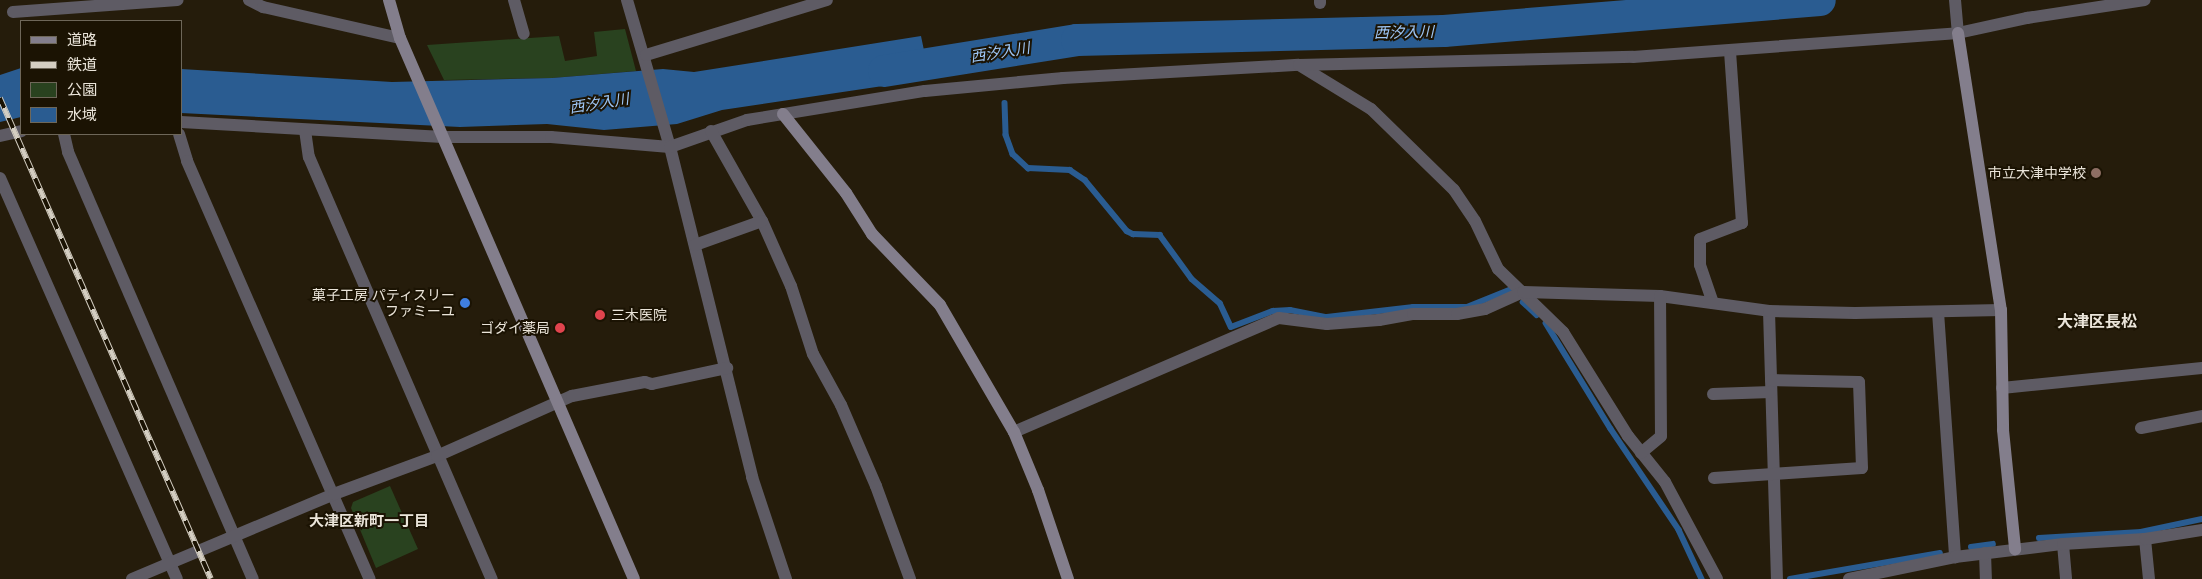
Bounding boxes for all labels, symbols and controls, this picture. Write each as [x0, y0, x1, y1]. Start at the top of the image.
legend [20, 20, 182, 135]
water label: 西汐入川 [1374, 22, 1434, 42]
text: 道路 [67, 29, 97, 50]
water label: 西汐入川 [969, 38, 1031, 66]
text: 鉄道 [67, 54, 97, 75]
text: 公園 [67, 79, 97, 100]
water label: 西汐入川 [568, 89, 630, 117]
text: 水域 [67, 104, 97, 125]
place label: 市立大津中学校 [1988, 165, 2086, 181]
marker: 市立大津中学校 [2090, 167, 2102, 179]
place label: 菓子工房 パティスリー ファミーユ [311, 287, 455, 320]
marker: 菓子工房 パティスリー ファミーユ [459, 297, 471, 309]
place label: 三木医院 [611, 307, 667, 323]
marker: 三木医院 [593, 308, 607, 322]
district label: 大津区長松 [2057, 312, 2137, 332]
place label: ゴダイ薬局 [480, 320, 550, 336]
marker: ゴダイ薬局 [554, 322, 566, 334]
district label: 大津区新町一丁目 [309, 512, 429, 530]

